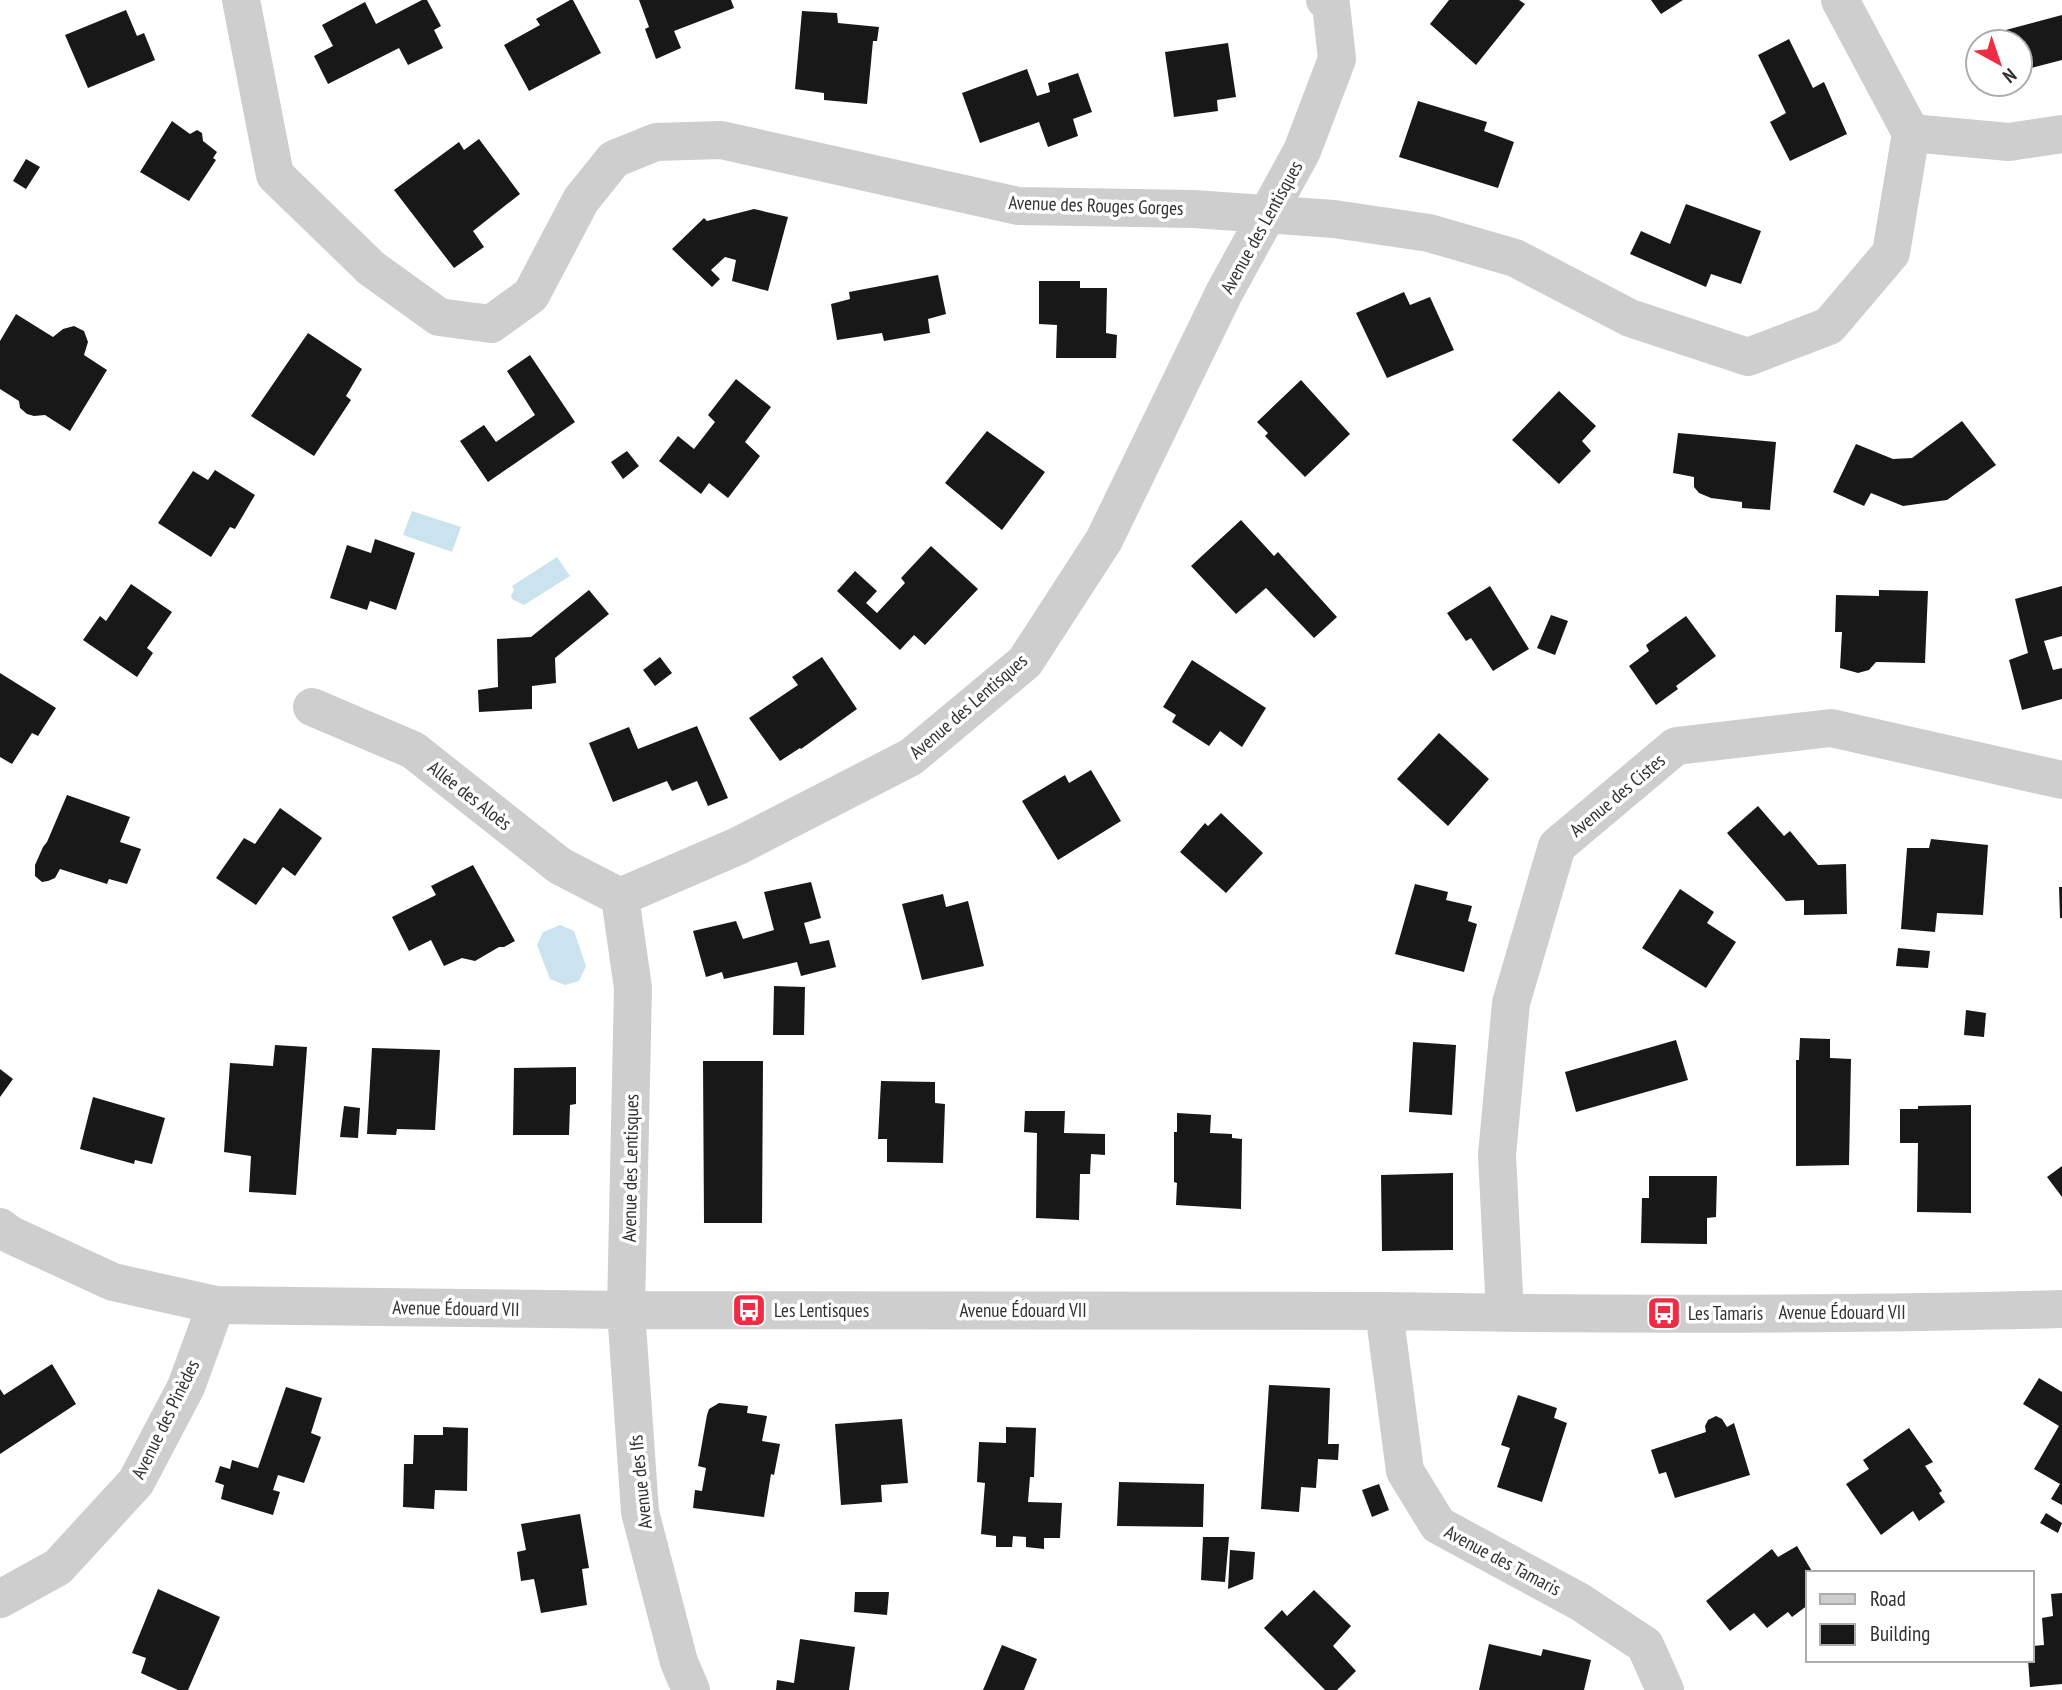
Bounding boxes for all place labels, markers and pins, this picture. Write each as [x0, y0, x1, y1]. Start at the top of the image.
bus stop icon: Les Lentisques [730, 1291, 768, 1329]
bus stop icon: Les Tamaris [1645, 1294, 1683, 1332]
place label: Les Lentisques [774, 1298, 869, 1322]
place label: Les Tamaris [1688, 1301, 1763, 1325]

